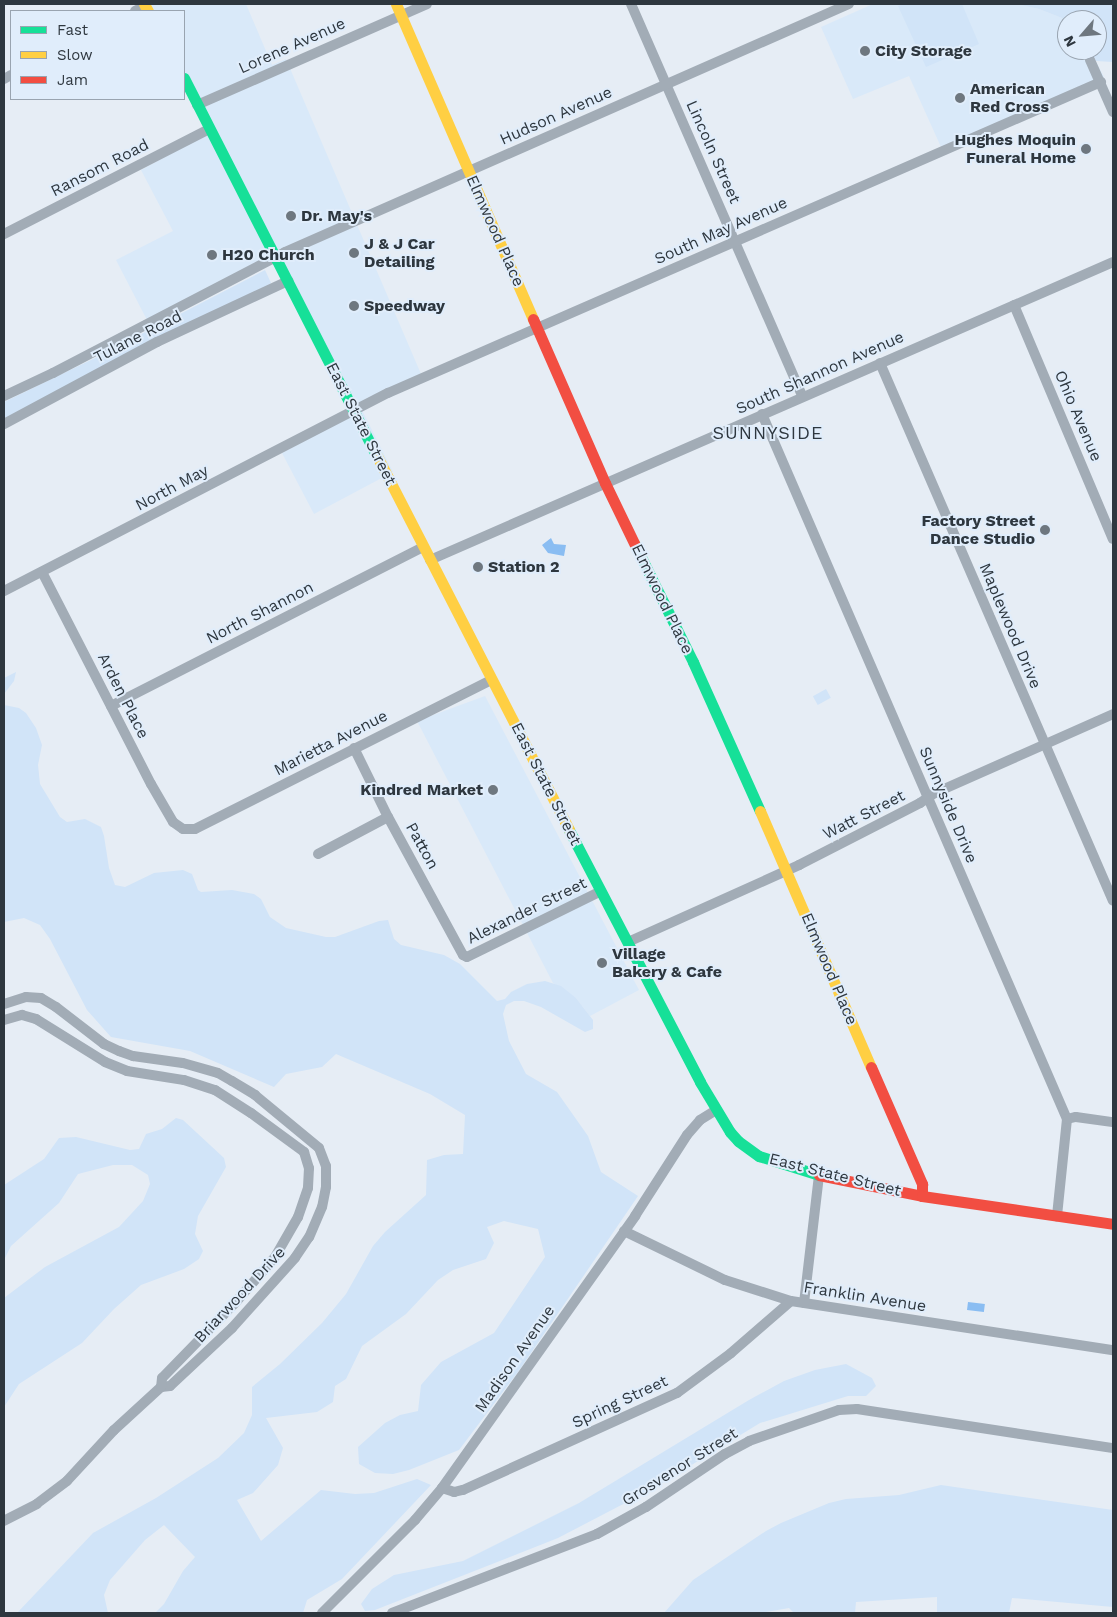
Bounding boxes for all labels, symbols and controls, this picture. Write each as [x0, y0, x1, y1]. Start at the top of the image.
legend [10, 10, 185, 100]
north arrow [1057, 10, 1107, 60]
street label: Lorene Avenue [235, 14, 349, 78]
text: Fast [57, 21, 88, 39]
text: N [1060, 33, 1079, 50]
place label: City Storage [875, 41, 972, 61]
marker: City Storage [859, 45, 871, 57]
text: Slow [57, 46, 93, 64]
text: Jam [57, 71, 88, 89]
place label: American Red Cross [970, 79, 1049, 117]
street label: Hudson Avenue [497, 83, 615, 149]
marker: American Red Cross [954, 92, 966, 104]
street label: Lincoln Street [682, 98, 744, 206]
place label: Hughes Moquin Funeral Home [954, 130, 1076, 168]
street label: Ransom Road [48, 135, 152, 201]
marker: Hughes Moquin Funeral Home [1080, 143, 1092, 155]
street label: Elmwood Place [462, 172, 528, 290]
street label: South May Avenue [651, 193, 791, 269]
place label: Dr. May's [301, 206, 372, 226]
marker: Dr. May's [285, 210, 297, 222]
place label: J & J Car Detailing [364, 234, 435, 272]
place label: H20 Church [222, 245, 315, 265]
marker: J & J Car Detailing [348, 247, 360, 259]
marker: H20 Church [206, 249, 218, 261]
place label: Speedway [364, 296, 445, 316]
marker: Speedway [348, 300, 360, 312]
street label: Tulane Road [91, 307, 185, 367]
street label: South Shannon Avenue [733, 327, 907, 419]
street label: East State Street [322, 359, 400, 489]
street label: Ohio Avenue [1050, 367, 1106, 465]
district label: SUNNYSIDE [711, 422, 825, 444]
street label: North May [132, 461, 212, 515]
place label: Factory Street Dance Studio [921, 511, 1035, 549]
marker: Factory Street Dance Studio [1039, 524, 1051, 536]
street label: Elmwood Place [627, 541, 697, 657]
place label: Station 2 [488, 557, 560, 577]
street label: Maplewood Drive [975, 560, 1045, 692]
marker: Station 2 [472, 561, 484, 573]
street label: North Shannon [203, 578, 317, 648]
street label: Arden Place [93, 650, 153, 742]
street label: Marietta Avenue [271, 706, 391, 780]
street label: East State Street [507, 719, 585, 849]
street label: Sunnyside Drive [915, 744, 981, 866]
place label: Kindred Market [360, 780, 483, 800]
marker: Kindred Market [487, 784, 499, 796]
street label: Watt Street [820, 786, 908, 844]
street label: Patton [401, 819, 443, 873]
street label: Alexander Street [464, 874, 590, 948]
street label: Elmwood Place [797, 910, 861, 1028]
place label: Village Bakery & Cafe [612, 944, 722, 982]
marker: Village Bakery & Cafe [596, 957, 608, 969]
street label: East State Street [767, 1149, 903, 1201]
street label: Briarwood Drive [191, 1243, 289, 1347]
street label: Franklin Avenue [802, 1278, 928, 1316]
street label: Madison Avenue [471, 1302, 559, 1416]
street label: Spring Street [569, 1372, 671, 1432]
street label: Grosvenor Street [619, 1424, 741, 1510]

